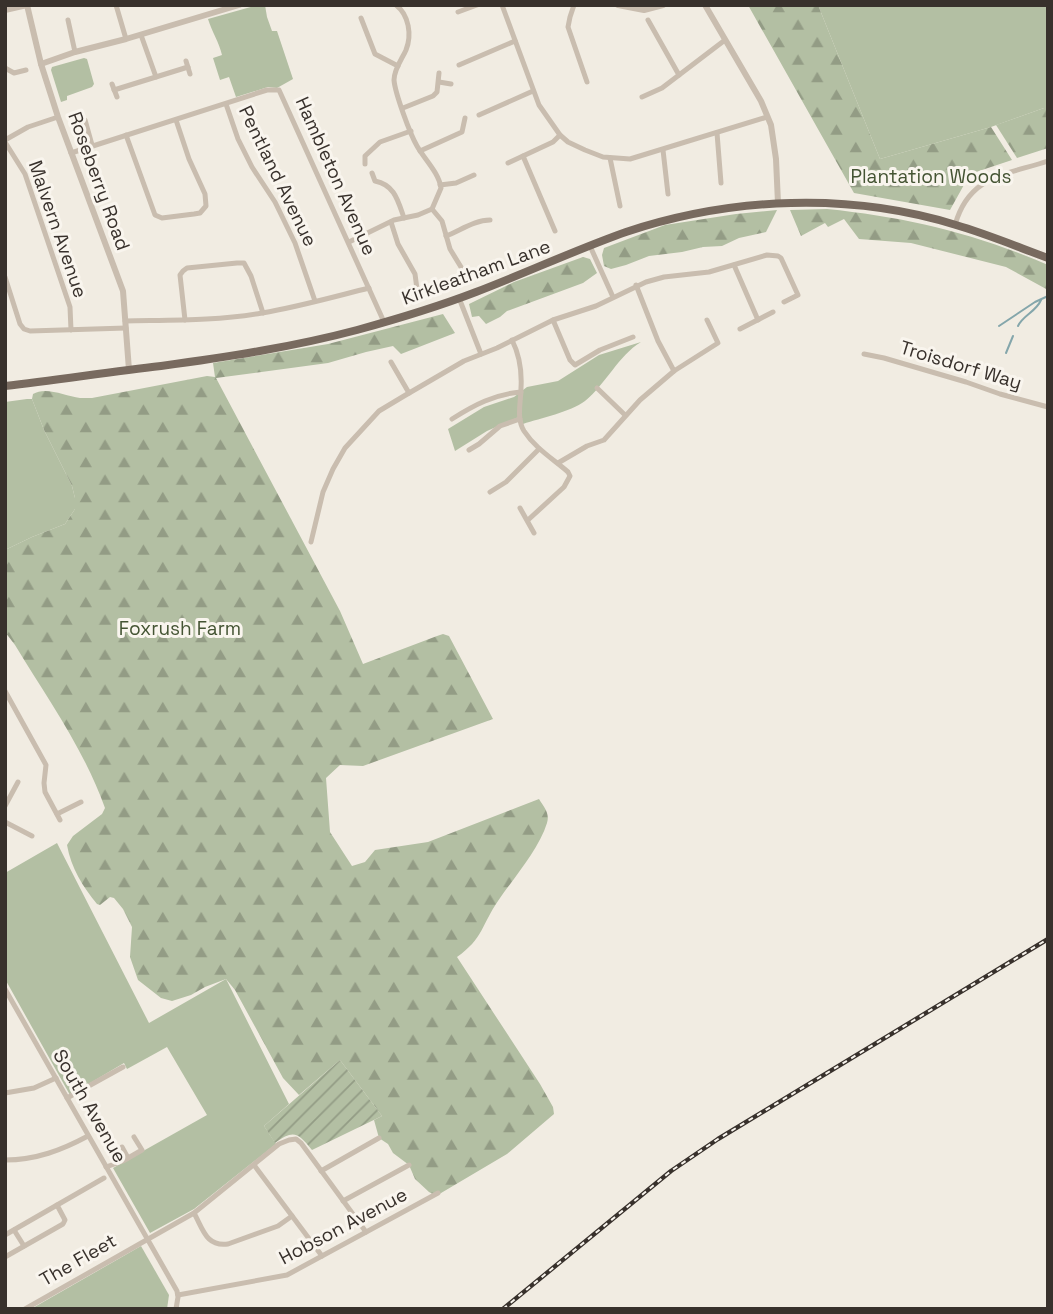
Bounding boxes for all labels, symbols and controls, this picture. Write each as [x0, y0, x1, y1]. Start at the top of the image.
street label: Hambleton Avenue [290, 93, 382, 259]
street label: Pentland Avenue [233, 101, 323, 251]
street label: Roseberry Road [62, 108, 136, 254]
street label: Malvern Avenue [23, 157, 93, 301]
park label: Plantation Woods [850, 164, 1012, 189]
street label: Kirkleatham Lane [398, 233, 554, 311]
street label: Troisdorf Way [897, 335, 1025, 395]
park label: Foxrush Farm [119, 616, 241, 641]
street label: South Avenue [47, 1045, 133, 1167]
street label: Hobson Avenue [275, 1182, 411, 1270]
street label: The Fleet [35, 1228, 121, 1292]

